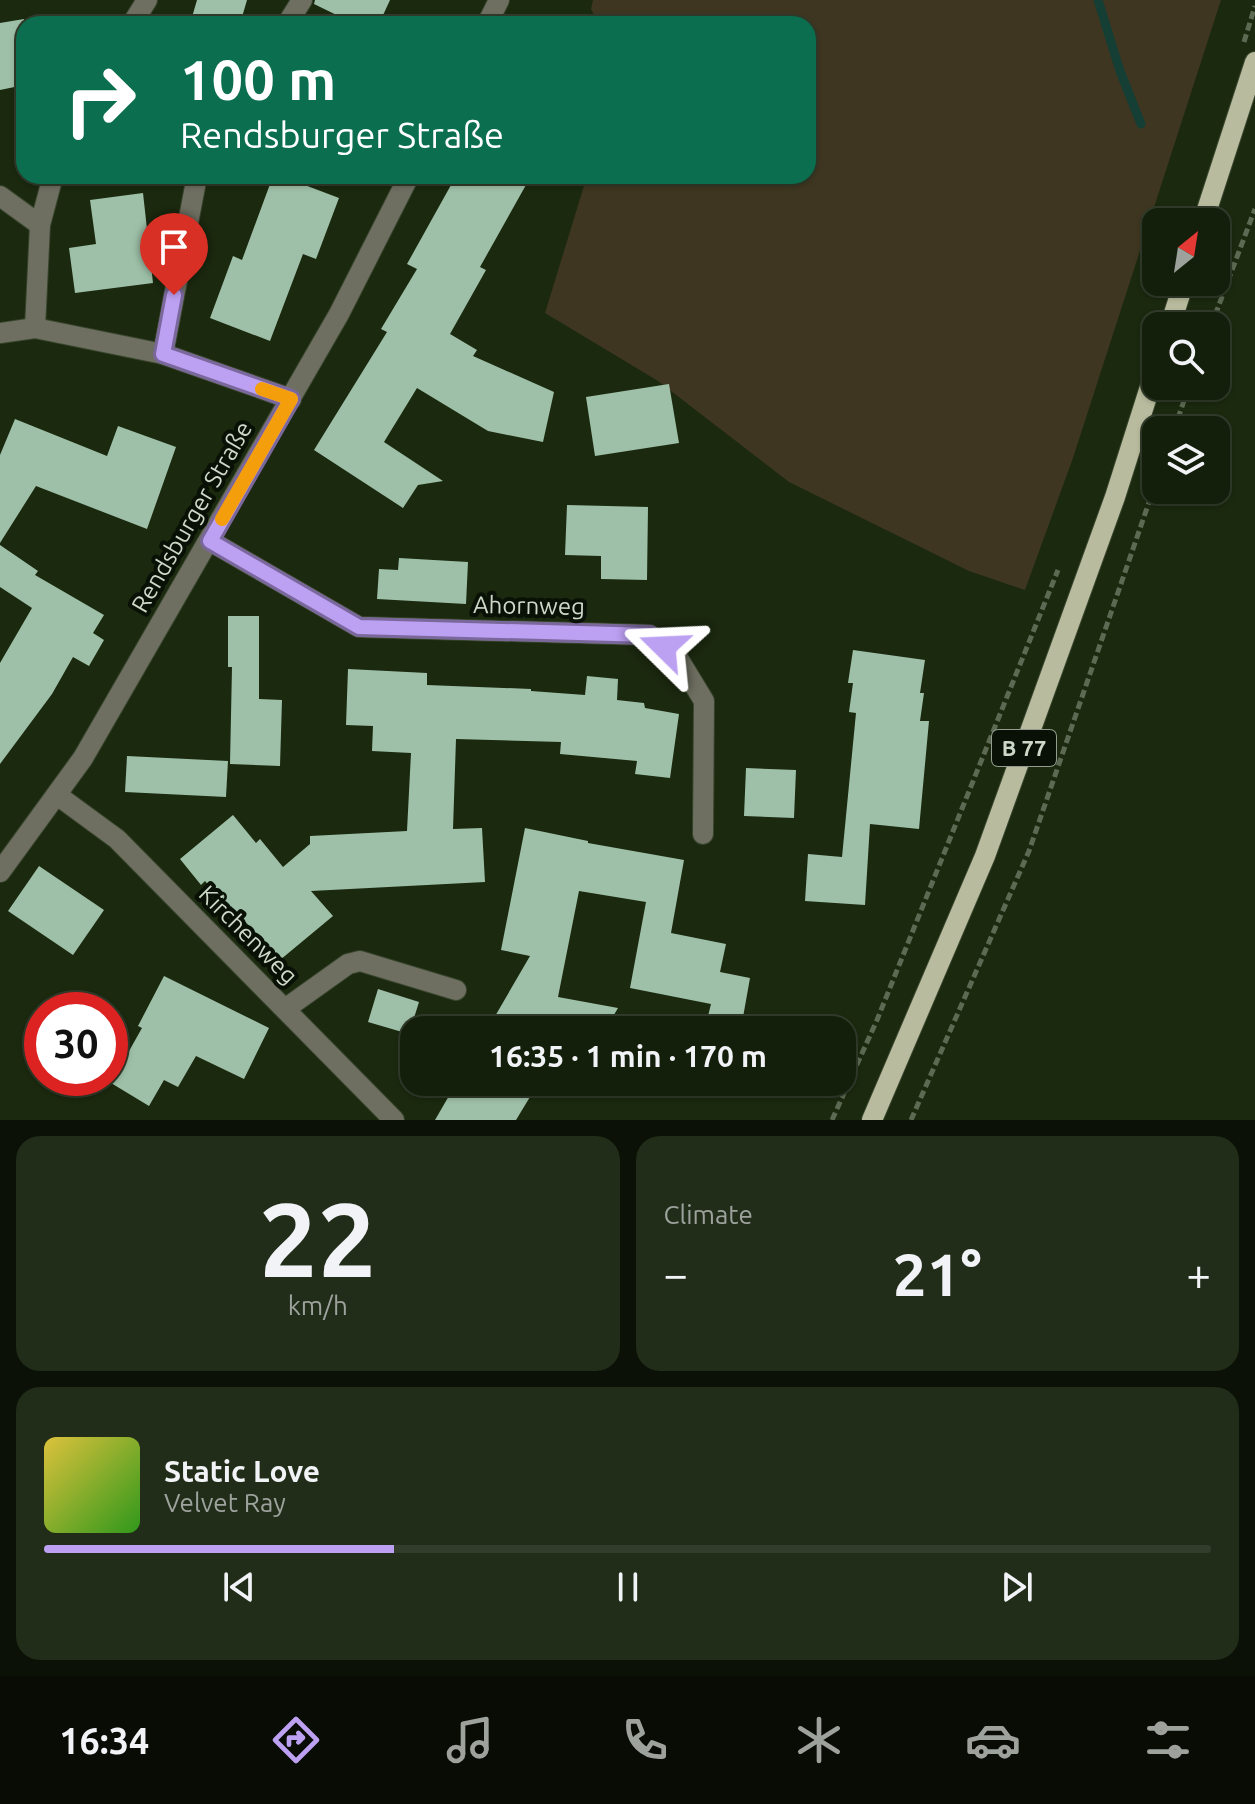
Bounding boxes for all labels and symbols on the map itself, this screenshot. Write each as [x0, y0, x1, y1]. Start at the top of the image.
north arrow [1142, 208, 1230, 296]
pin [140, 213, 208, 295]
street label: Rendsburger Straße [126, 417, 257, 617]
street label: Ahornweg [473, 591, 585, 620]
position arrow [622, 605, 706, 689]
road number: B 77 [992, 730, 1056, 766]
street label: Kirchenweg [194, 880, 303, 989]
speed limit sign: 30 [24, 992, 128, 1096]

